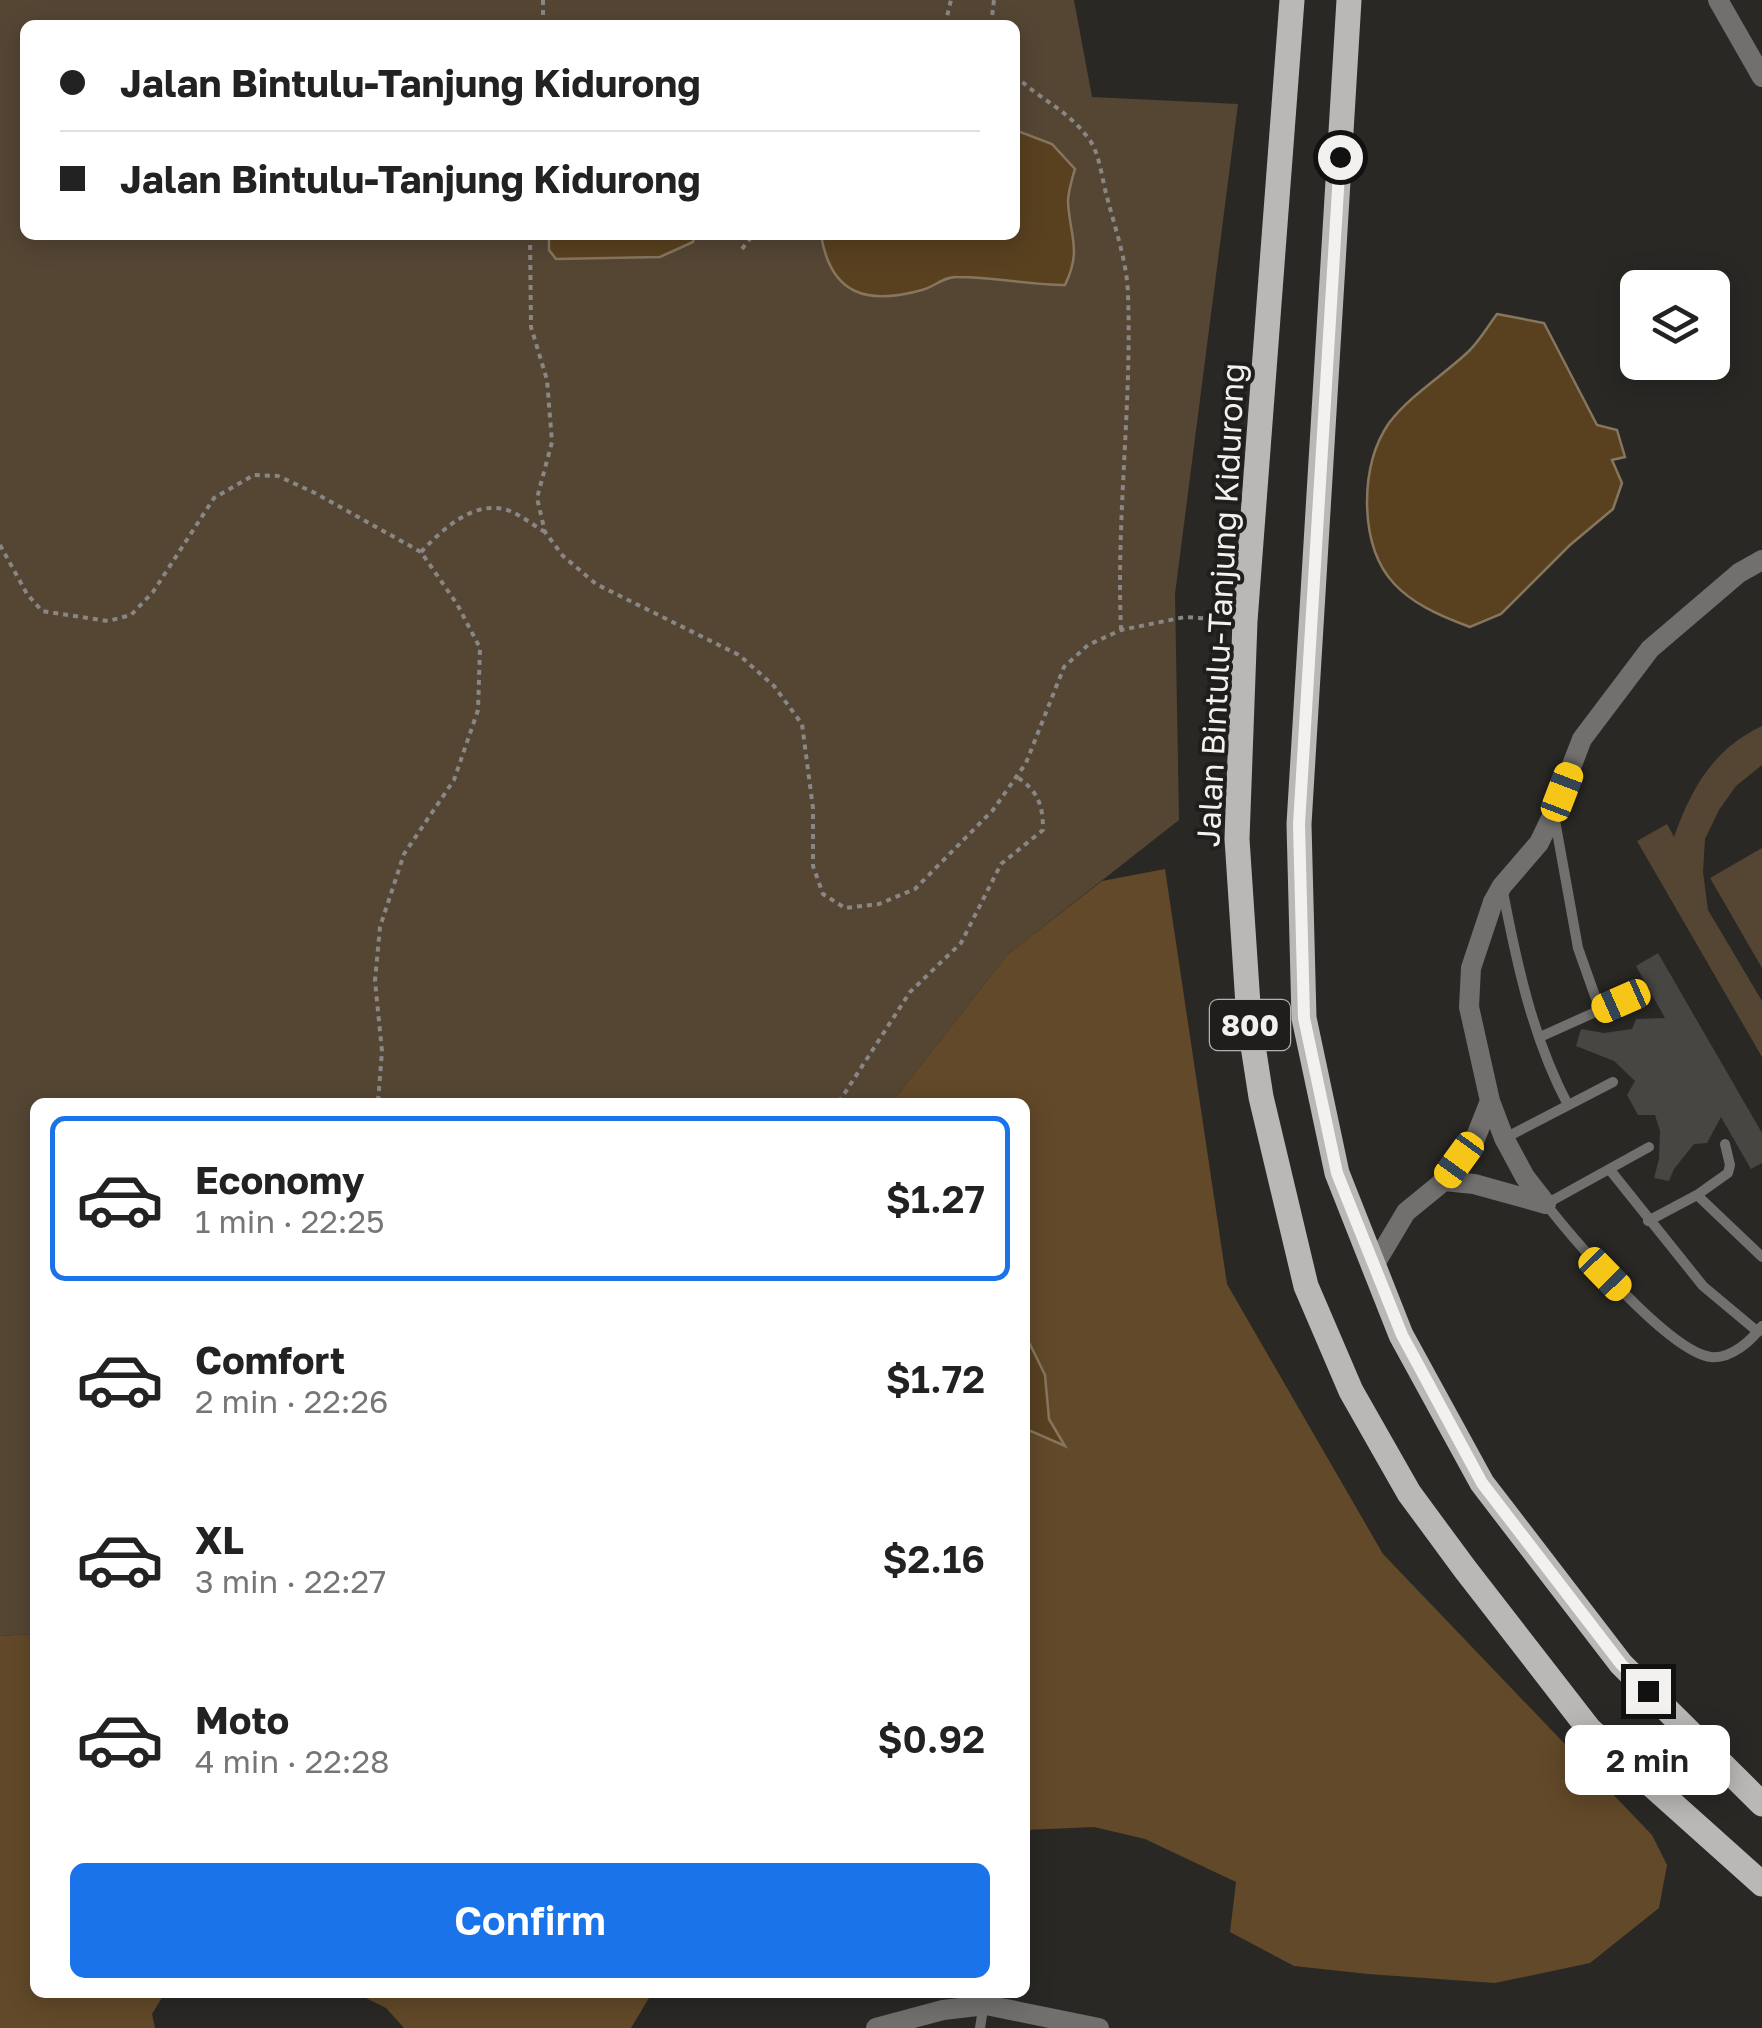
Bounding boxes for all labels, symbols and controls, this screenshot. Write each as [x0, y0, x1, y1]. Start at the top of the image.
text: Jalan Bintulu-Tanjung Kidurong [120, 60, 701, 105]
route start [1318, 135, 1363, 180]
text: Jalan Bintulu-Tanjung Kidurong [120, 156, 701, 201]
map controls [1620, 270, 1730, 380]
button: layers [1620, 270, 1730, 380]
street label: Jalan Bintulu-Tanjung Kidurong [1188, 362, 1252, 848]
car [1537, 759, 1587, 825]
car [1587, 975, 1655, 1027]
road number: 800 [1210, 1000, 1290, 1050]
car [1429, 1127, 1489, 1193]
icon: car [75, 1154, 165, 1244]
text: Economy [195, 1157, 364, 1202]
text: $1.27 [886, 1176, 985, 1221]
text: 1 min · 22:25 [195, 1202, 385, 1240]
car [1573, 1242, 1637, 1306]
icon: car [75, 1334, 165, 1424]
text: Comfort [195, 1337, 345, 1382]
text: $1.72 [886, 1356, 985, 1401]
text: 2 min · 22:26 [195, 1382, 388, 1420]
icon: car [75, 1514, 165, 1604]
text: XL [195, 1517, 244, 1562]
text: $2.16 [883, 1536, 985, 1581]
text: 3 min · 22:27 [195, 1562, 386, 1600]
route end [1626, 1669, 1671, 1714]
icon: car [75, 1694, 165, 1784]
text: Moto [195, 1697, 289, 1742]
text: $0.92 [877, 1716, 985, 1761]
callout: 2 min [1566, 1726, 1730, 1796]
text: 2 min [1606, 1741, 1689, 1779]
text: 4 min · 22:28 [195, 1742, 390, 1780]
button: Confirm [70, 1863, 990, 1978]

